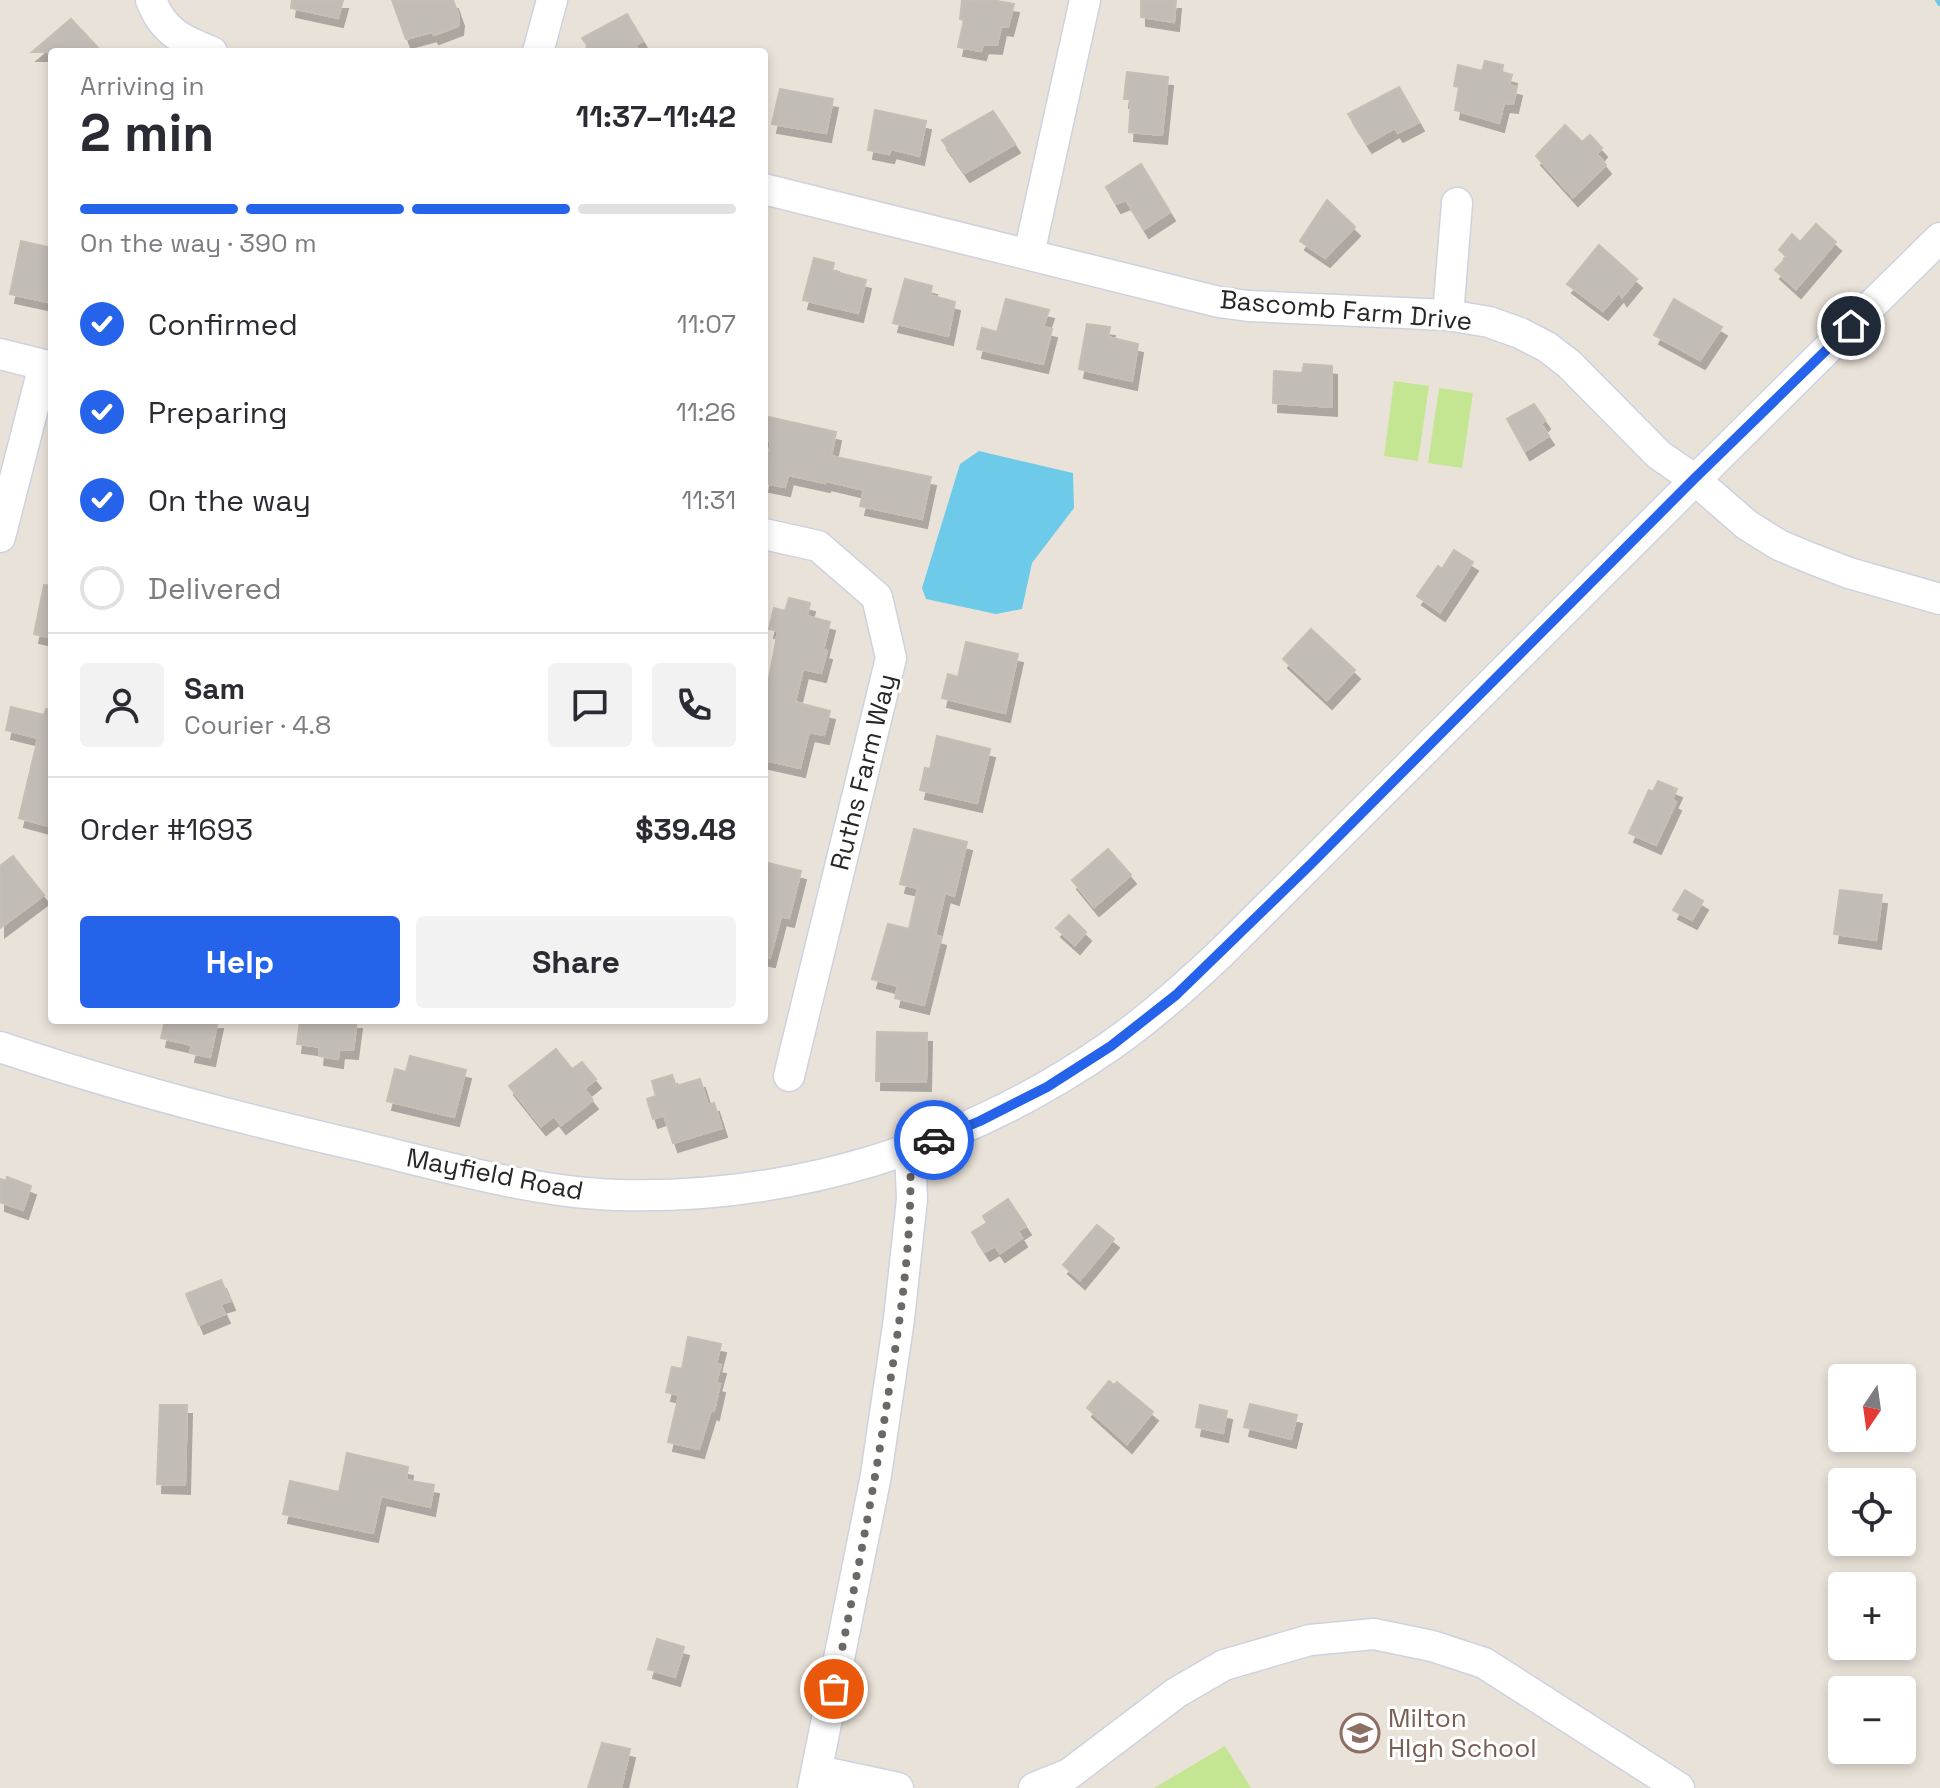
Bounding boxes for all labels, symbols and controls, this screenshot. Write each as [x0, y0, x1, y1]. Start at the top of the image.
text: Arriving in [80, 69, 204, 103]
text: 11:37–11:42 [576, 97, 736, 136]
text: 2 min [80, 100, 214, 166]
text: On the way · 390 m [80, 226, 317, 260]
street label: Bascomb Farm Drive [1218, 282, 1474, 338]
pin [1817, 292, 1885, 360]
icon: check [80, 302, 124, 346]
icon: home [1829, 304, 1873, 348]
text: Confirmed [148, 305, 298, 344]
text: 11:07 [677, 307, 736, 341]
icon: check [80, 390, 124, 434]
text: Preparing [148, 393, 287, 432]
text: 11:26 [676, 395, 736, 429]
icon: check [80, 478, 124, 522]
text: On the way [148, 481, 311, 520]
text: 11:31 [681, 483, 736, 517]
text: Delivered [148, 569, 282, 608]
button: person [80, 663, 164, 747]
button: chat [548, 663, 632, 747]
button: phone [652, 663, 736, 747]
text: Sam [184, 669, 245, 708]
street label: Ruths Farm Way [822, 670, 904, 874]
text: Courier · 4.8 [184, 708, 331, 742]
text: Order #1693 [80, 810, 253, 849]
text: $39.48 [635, 810, 736, 849]
button: Help [80, 916, 400, 1008]
button: Share [416, 916, 736, 1008]
courier [894, 1100, 974, 1180]
icon: car [912, 1118, 956, 1162]
street label: Mayfield Road [404, 1140, 586, 1208]
north arrow [1828, 1364, 1916, 1452]
map controls [1828, 1364, 1916, 1764]
button: locate [1828, 1468, 1916, 1556]
button: + [1828, 1572, 1916, 1660]
pin [800, 1655, 868, 1723]
icon: bag [812, 1667, 856, 1711]
button: − [1828, 1676, 1916, 1764]
place label: Milton HIgh School [1388, 1701, 1537, 1765]
school or university icon: Milton HIgh School [1339, 1712, 1381, 1754]

